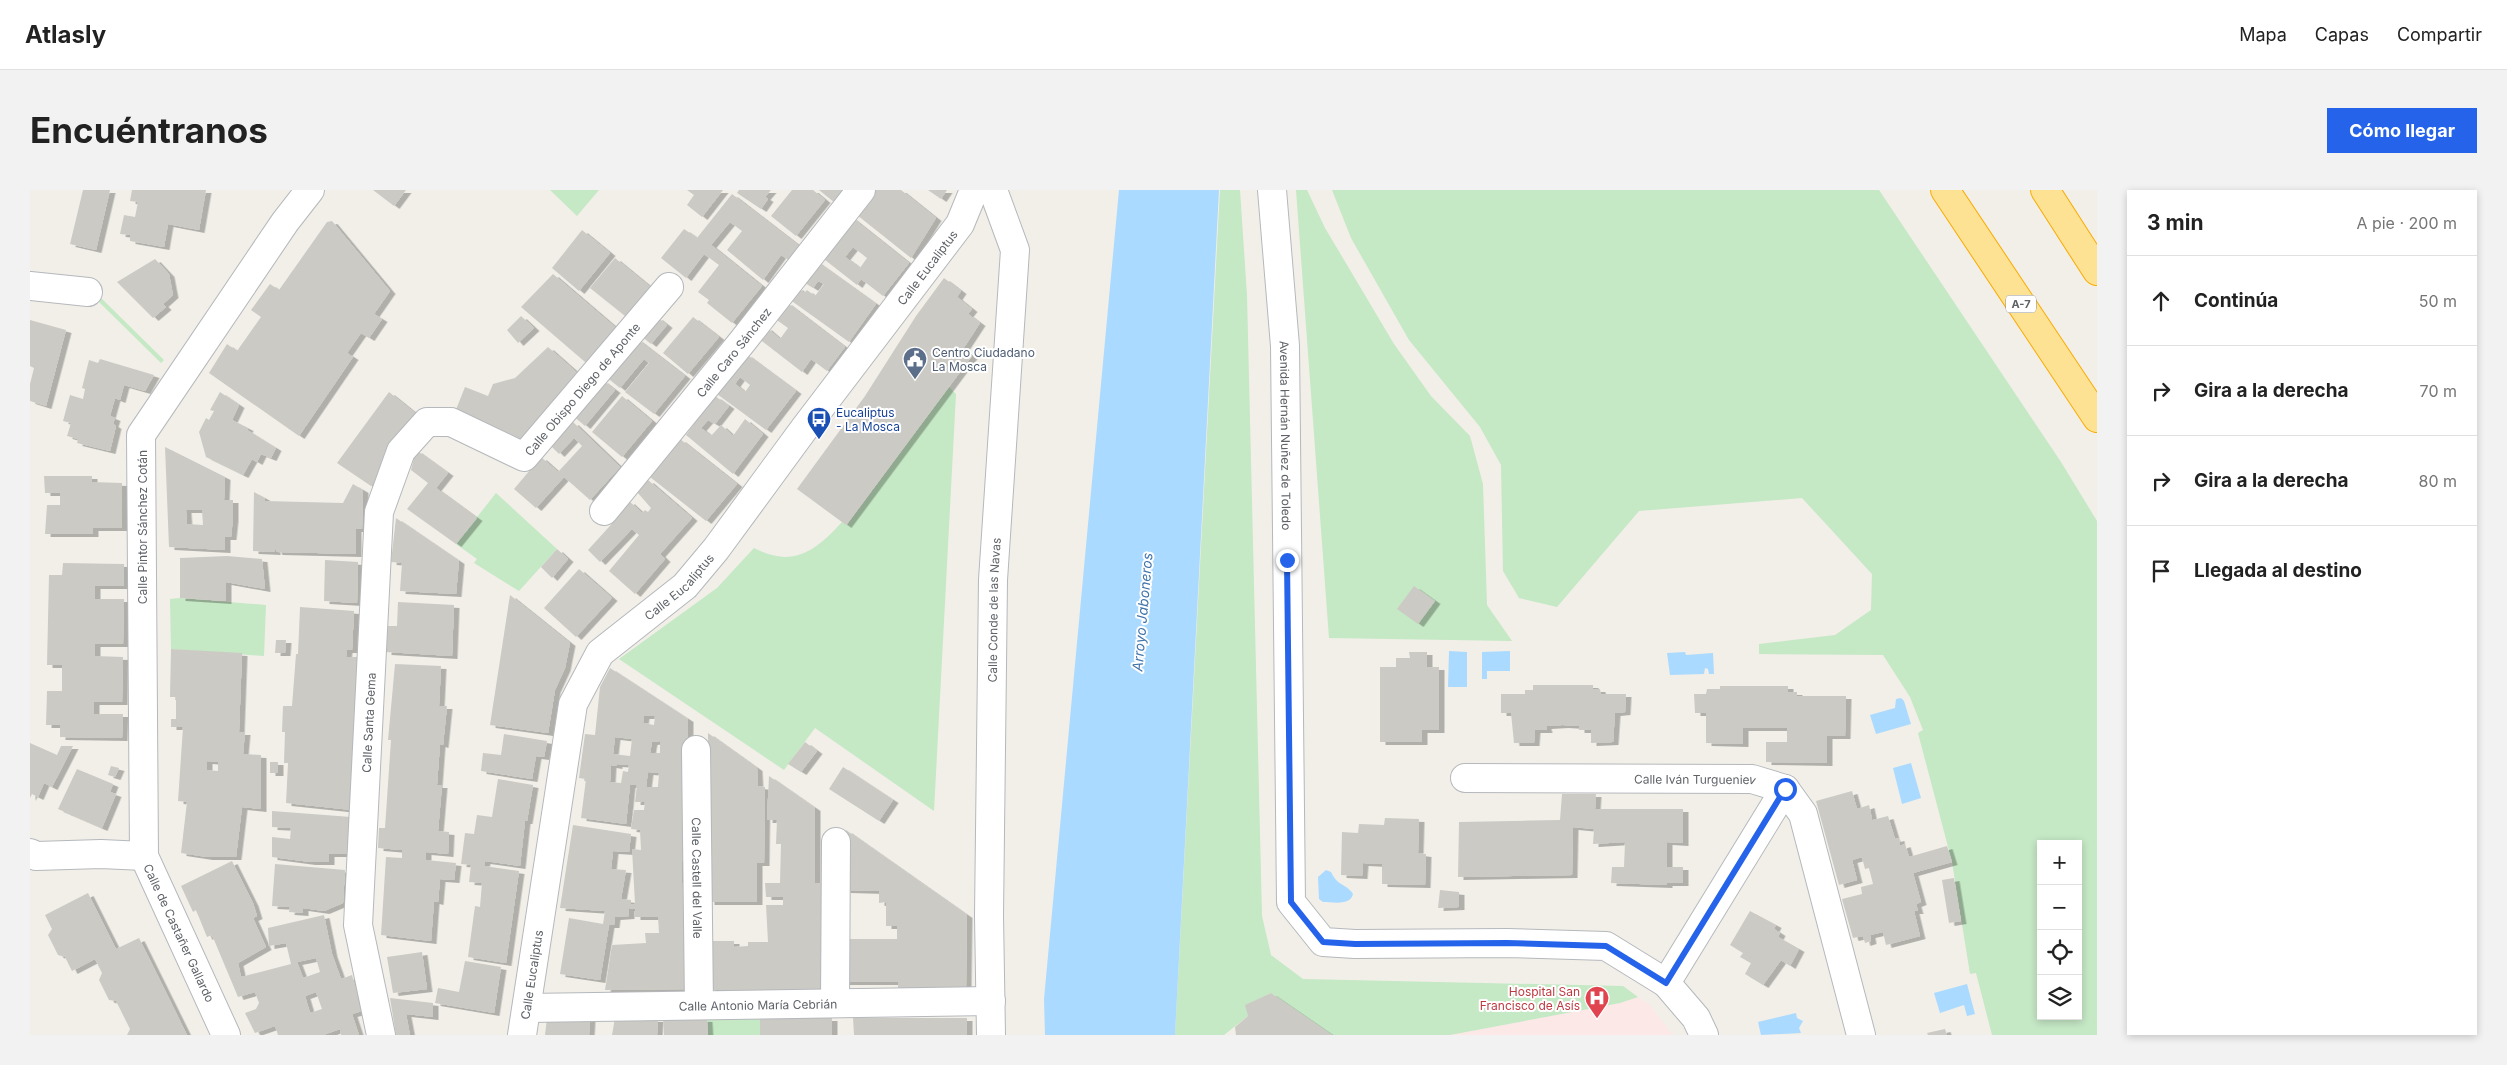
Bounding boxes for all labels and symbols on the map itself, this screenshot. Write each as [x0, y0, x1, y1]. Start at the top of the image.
street label: Calle Eucaliptus [894, 227, 960, 308]
road number: A-7 [2006, 296, 2036, 312]
street label: Calle Caro Sánchez [693, 304, 774, 400]
street label: Calle Obispo Diego de Aponte [521, 319, 643, 459]
street label: Avenida Hernán Nuñez de Toledo [1277, 340, 1294, 530]
place label: Centro Ciudadano La Mosca [932, 345, 1035, 374]
public building icon: Centro Ciudadano La Mosca [902, 346, 928, 380]
place label: Eucaliptus - La Mosca [836, 405, 900, 434]
bus stop icon: Eucaliptus - La Mosca [806, 406, 832, 440]
street label: Calle Pintor Sánchez Cotán [135, 450, 150, 604]
street label: Calle Conde de las Navas [984, 537, 1003, 683]
route end [1276, 549, 1299, 572]
street label: Calle Eucaliptus [641, 550, 717, 623]
water label: Arroyo Jaboneros [1128, 552, 1156, 673]
street label: Calle Santa Gema [358, 672, 378, 773]
street label: Calle Iván Turgueniev [1634, 771, 1758, 787]
route start [1774, 778, 1797, 801]
street label: Calle Castell del Valle [689, 817, 706, 939]
street label: Calle de Castañer Gallardo [140, 861, 218, 1005]
street label: Calle Eucaliptus [517, 929, 546, 1020]
place label: Hospital San Francisco de Asís [1480, 984, 1580, 1013]
hospital icon: Hospital San Francisco de Asís [1584, 985, 1610, 1019]
street label: Calle Antonio María Cebrián [679, 996, 837, 1013]

